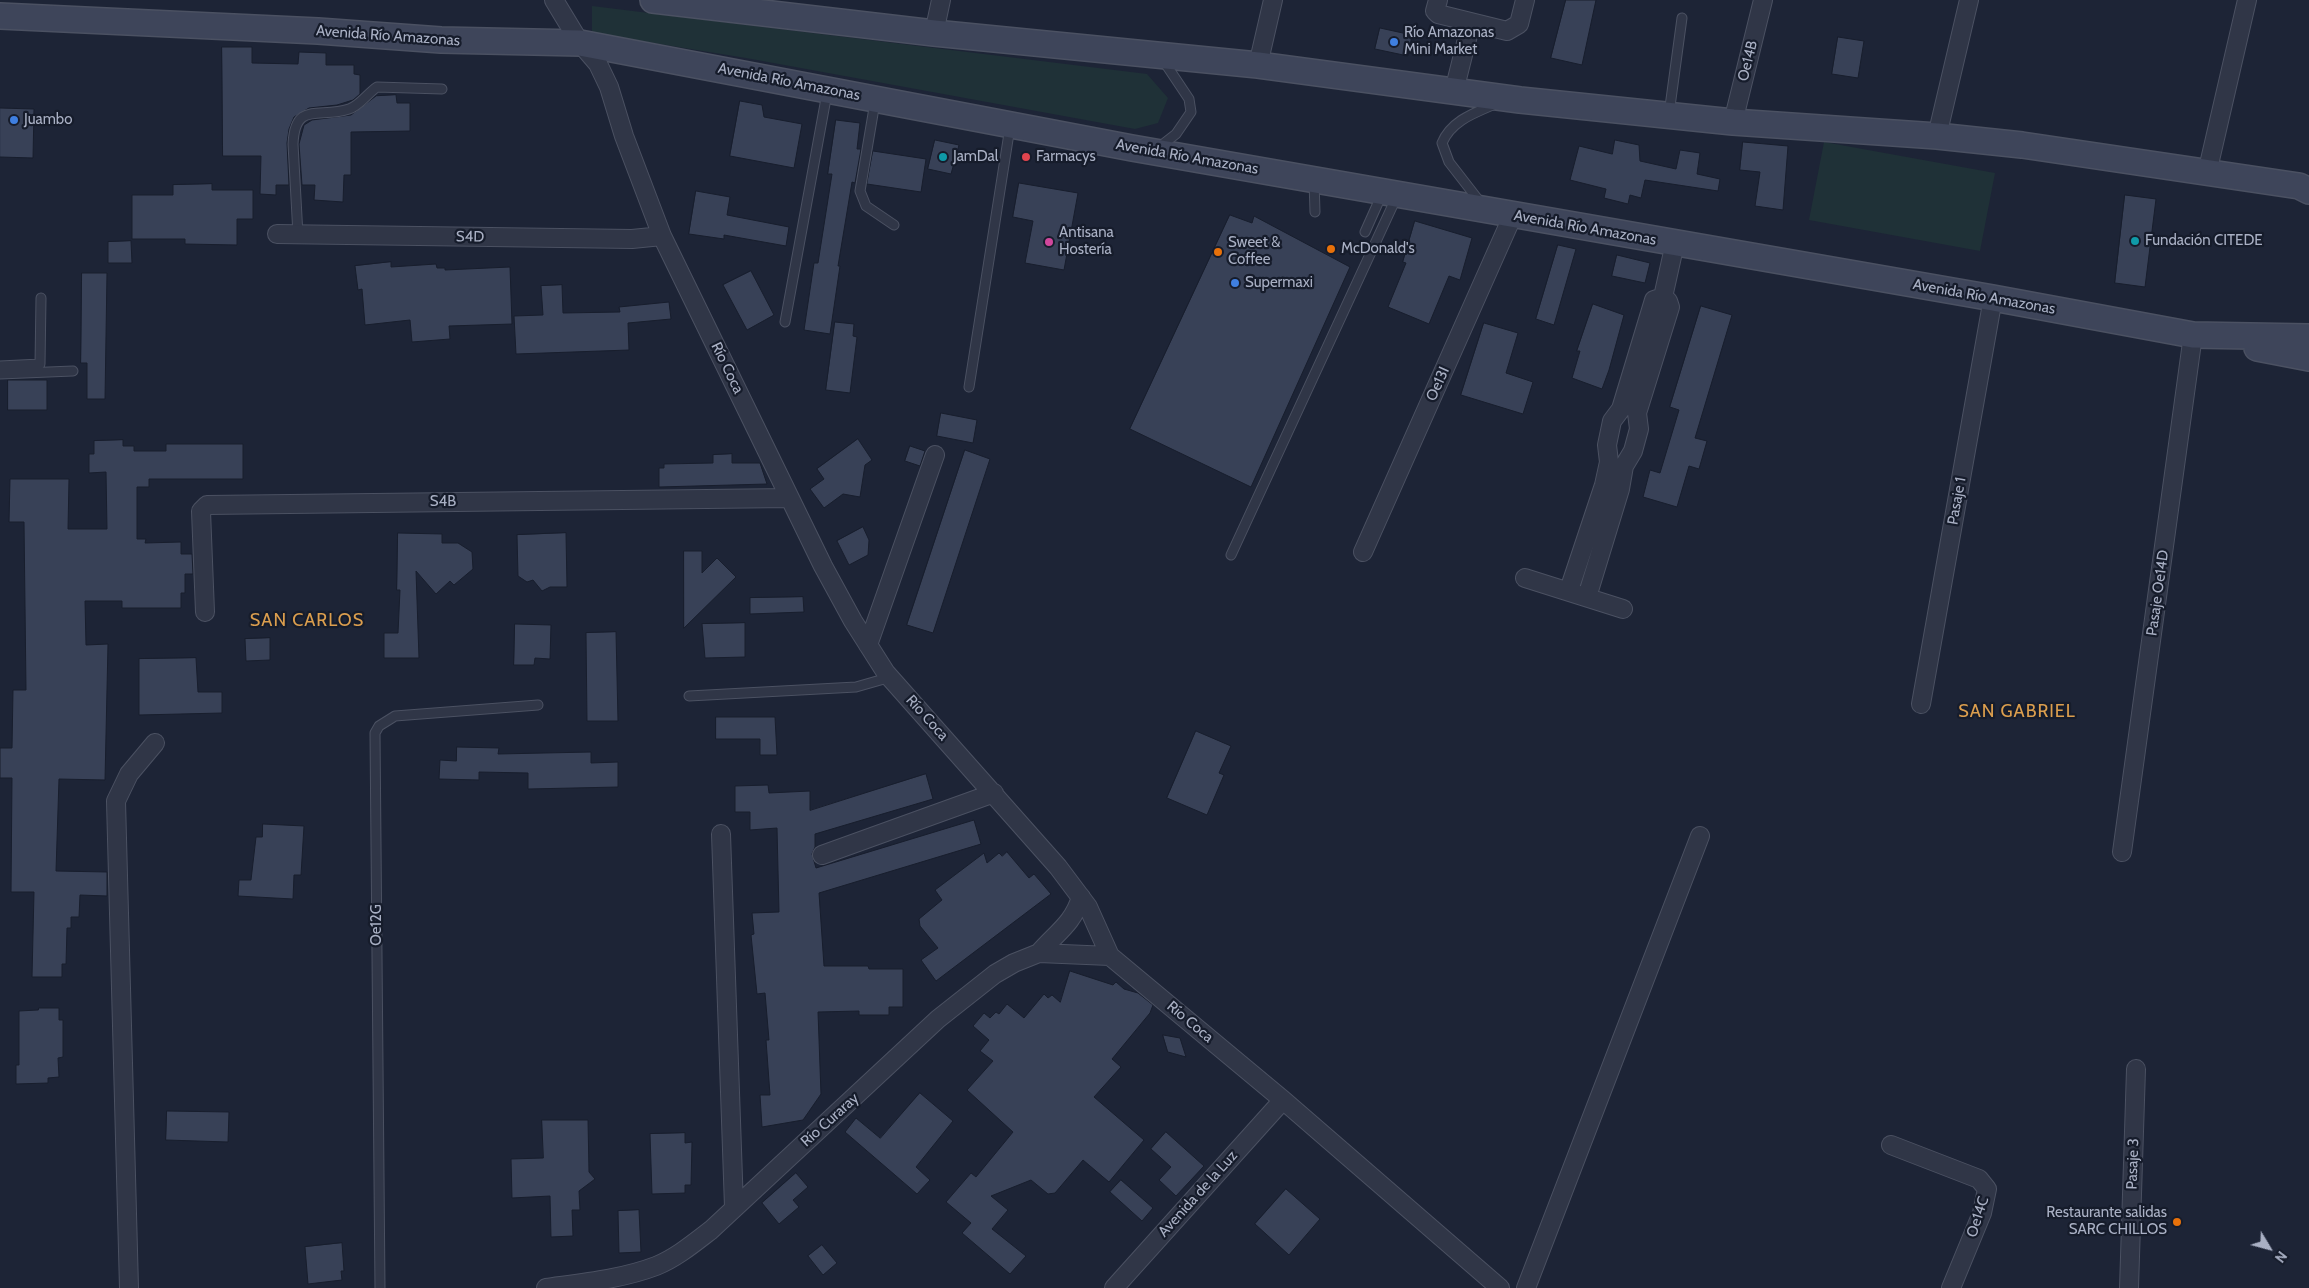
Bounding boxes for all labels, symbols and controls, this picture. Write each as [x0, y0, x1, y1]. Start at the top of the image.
street label: Avenida Río Amazonas [315, 22, 461, 50]
place label: Río Amazonas Mini Market [1404, 24, 1494, 59]
marker: Río Amazonas Mini Market [1388, 36, 1400, 48]
street label: Oe14B [1734, 39, 1762, 83]
street label: Avenida Río Amazonas [716, 59, 862, 105]
place label: Juambo [24, 111, 72, 129]
marker: Juambo [8, 114, 20, 126]
street label: Avenida Río Amazonas [1114, 136, 1260, 178]
place label: JamDal [953, 148, 998, 166]
place label: Farmacys [1036, 148, 1096, 166]
marker: JamDal [937, 151, 949, 163]
marker: Farmacys [1020, 151, 1032, 163]
street label: Avenida Río Amazonas [1512, 207, 1658, 249]
place label: Antisana Hostería [1059, 224, 1114, 259]
street label: S4D [456, 228, 484, 246]
place label: Fundación CITEDE [2145, 232, 2263, 250]
place label: Sweet & Coffee [1228, 234, 1280, 269]
marker: Fundación CITEDE [2129, 235, 2141, 247]
marker: Antisana Hostería [1043, 236, 1055, 248]
place label: McDonald's [1341, 240, 1415, 258]
marker: McDonald's [1325, 243, 1337, 255]
marker: Sweet & Coffee [1212, 246, 1224, 258]
place label: Supermaxi [1245, 274, 1313, 292]
street label: Avenida Río Amazonas [1911, 276, 2057, 318]
marker: Supermaxi [1229, 277, 1241, 289]
street label: Río Coca [707, 339, 747, 397]
street label: Oe13I [1423, 364, 1453, 404]
street label: Pasaje 1 [1944, 476, 1970, 526]
street label: S4B [430, 493, 456, 511]
street label: Pasaje Oe14D [2143, 549, 2173, 637]
district label: SAN CARLOS [249, 610, 365, 632]
street label: Río Coca [902, 692, 952, 744]
district label: SAN GABRIEL [1957, 701, 2077, 723]
street label: Oe12G [368, 904, 386, 946]
street label: Río Coca [1163, 997, 1217, 1047]
street label: Río Curaray [797, 1089, 863, 1151]
street label: Pasaje 3 [2123, 1138, 2143, 1190]
street label: Avenida de la Luz [1155, 1147, 1241, 1241]
street label: Oe14C [1963, 1194, 1993, 1240]
place label: Restaurante salidas SARC CHILLOS [2046, 1204, 2167, 1239]
marker: Restaurante salidas SARC CHILLOS [2171, 1216, 2183, 1228]
north arrow [2244, 1223, 2294, 1273]
text: N [2271, 1248, 2291, 1266]

